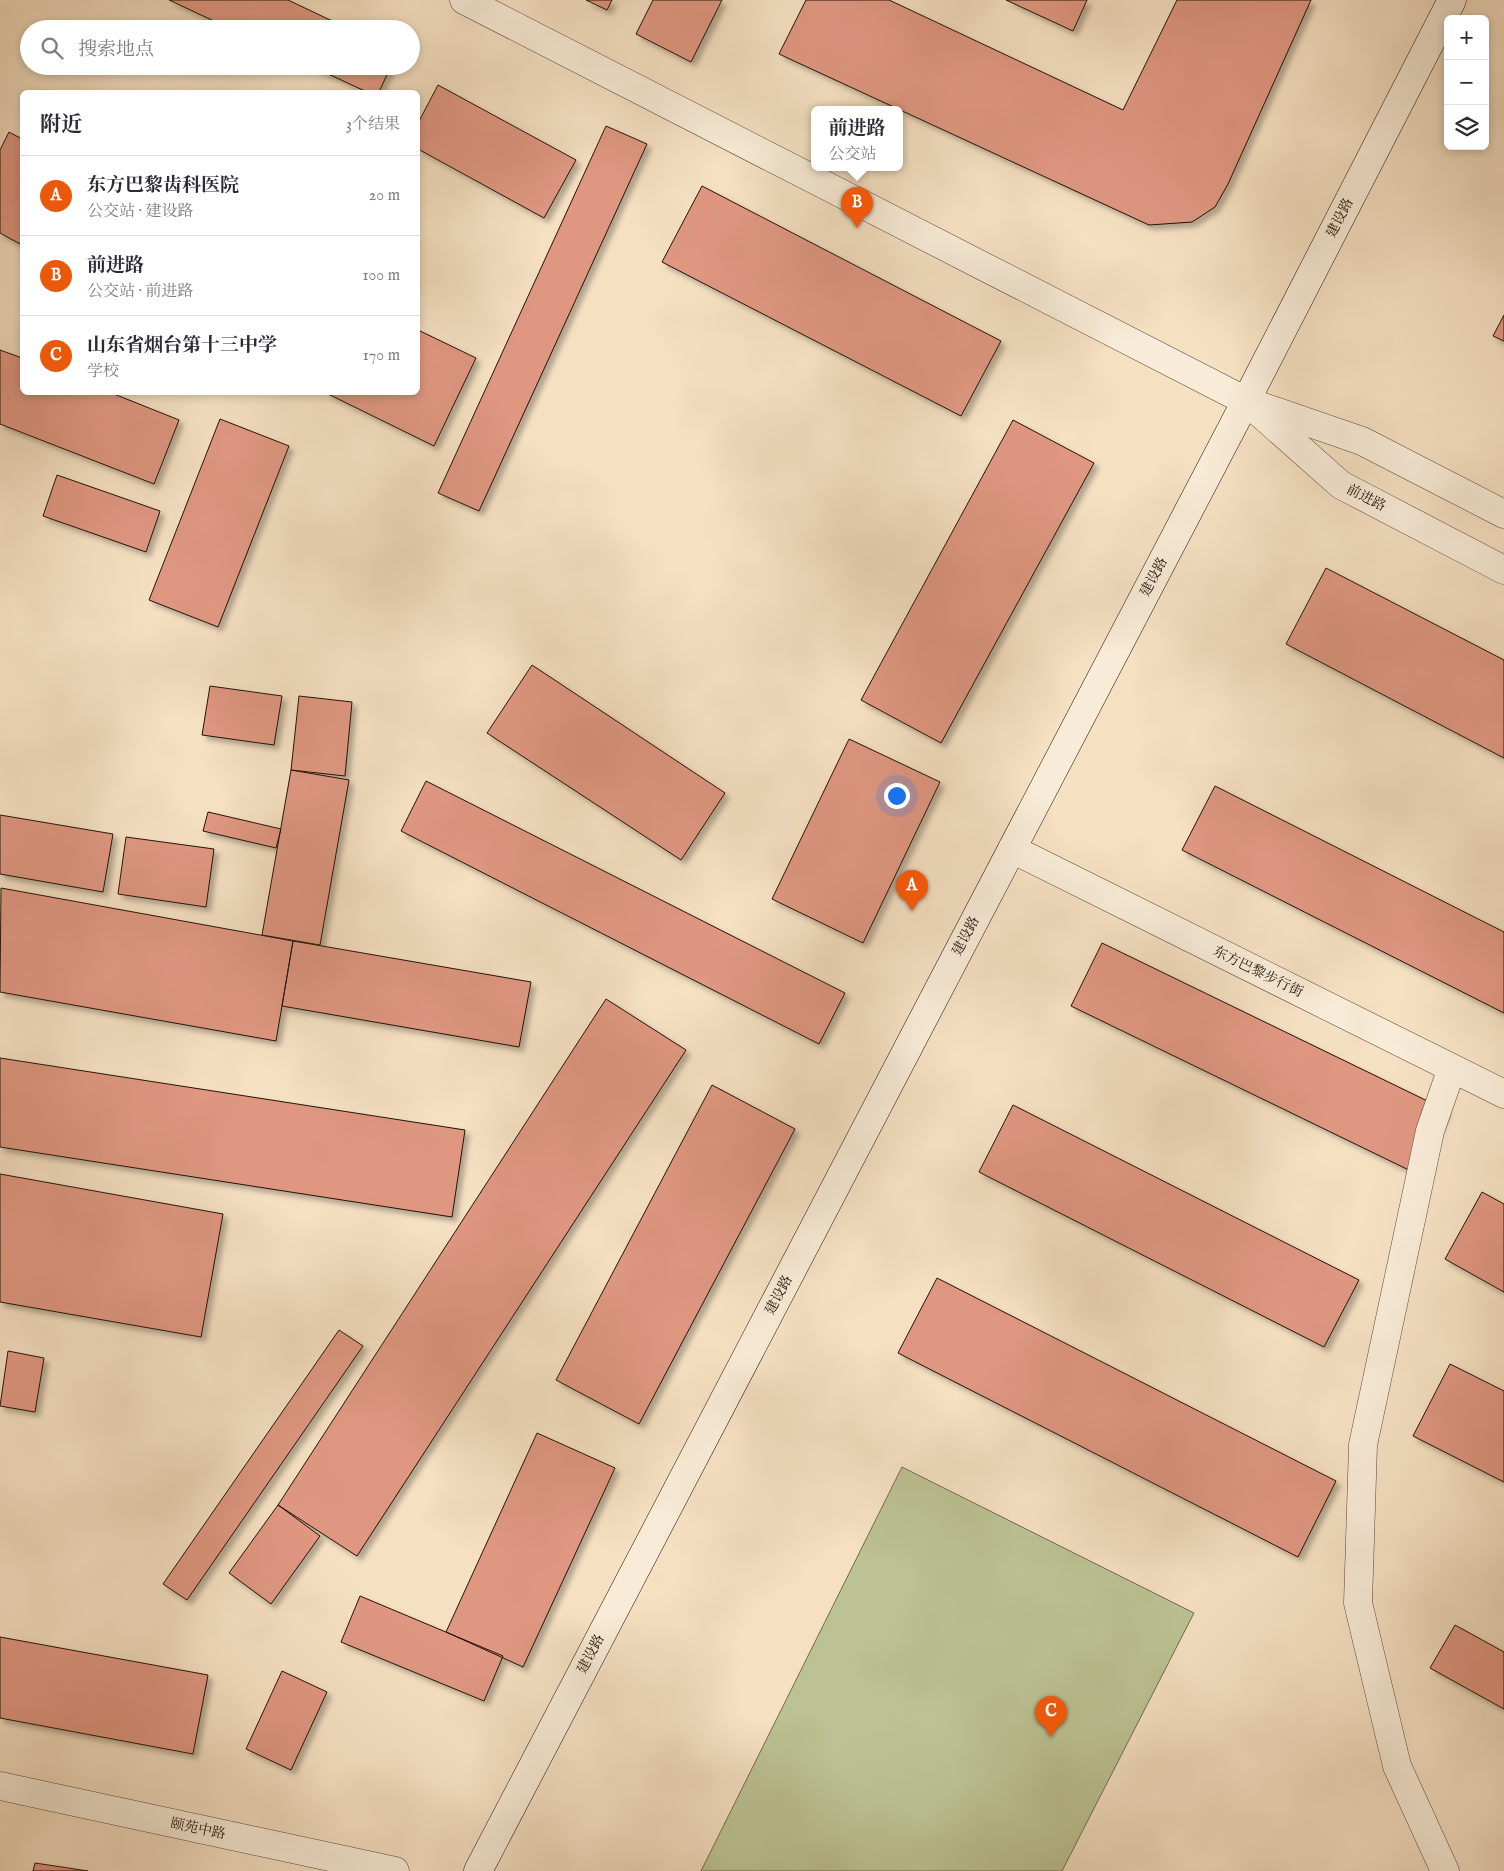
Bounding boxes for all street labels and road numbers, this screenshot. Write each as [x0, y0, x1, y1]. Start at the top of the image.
street label: 建设路 [1322, 195, 1358, 241]
street label: 前进路 [1343, 480, 1389, 516]
street label: 建设路 [1136, 554, 1172, 600]
street label: 建设路 [948, 913, 984, 959]
street label: 东方巴黎步行街 [1210, 942, 1306, 1002]
street label: 建设路 [761, 1272, 797, 1318]
street label: 建设路 [573, 1631, 609, 1677]
street label: 颐苑中路 [169, 1814, 227, 1844]

